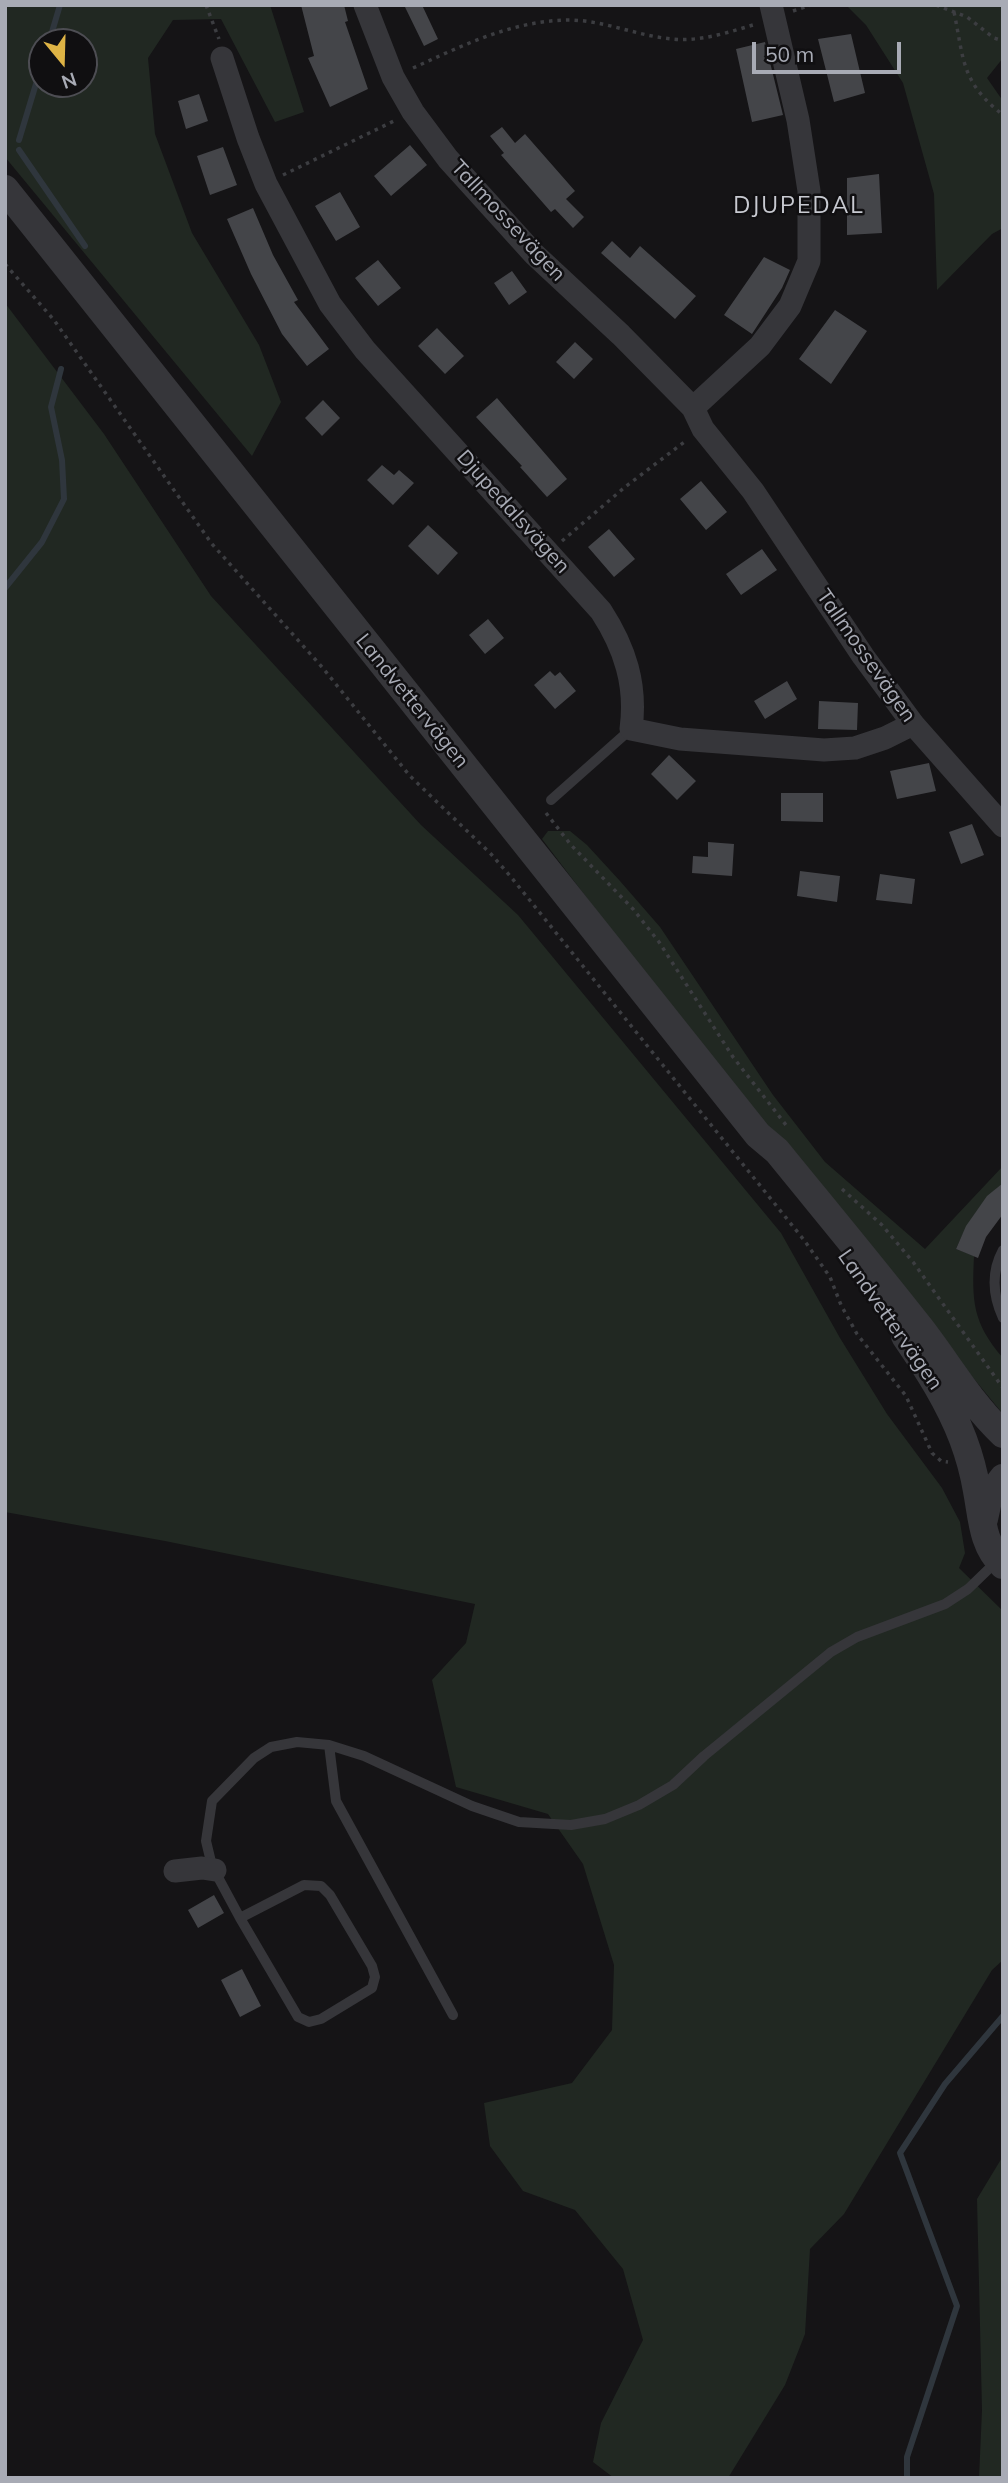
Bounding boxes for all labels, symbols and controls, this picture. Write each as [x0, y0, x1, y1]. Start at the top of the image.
north arrow [28, 28, 98, 98]
scale bar [756, 28, 905, 72]
text: 50 m [765, 41, 814, 67]
text: N [58, 67, 80, 95]
street label: Tallmossevägen [445, 155, 571, 287]
district label: DJUPEDAL [734, 192, 864, 220]
street label: Djupedalsvägen [451, 445, 575, 579]
street label: Tallmossevägen [811, 585, 921, 727]
street label: Landvettervägen [350, 629, 474, 773]
street label: Landvettervägen [832, 1245, 948, 1395]

